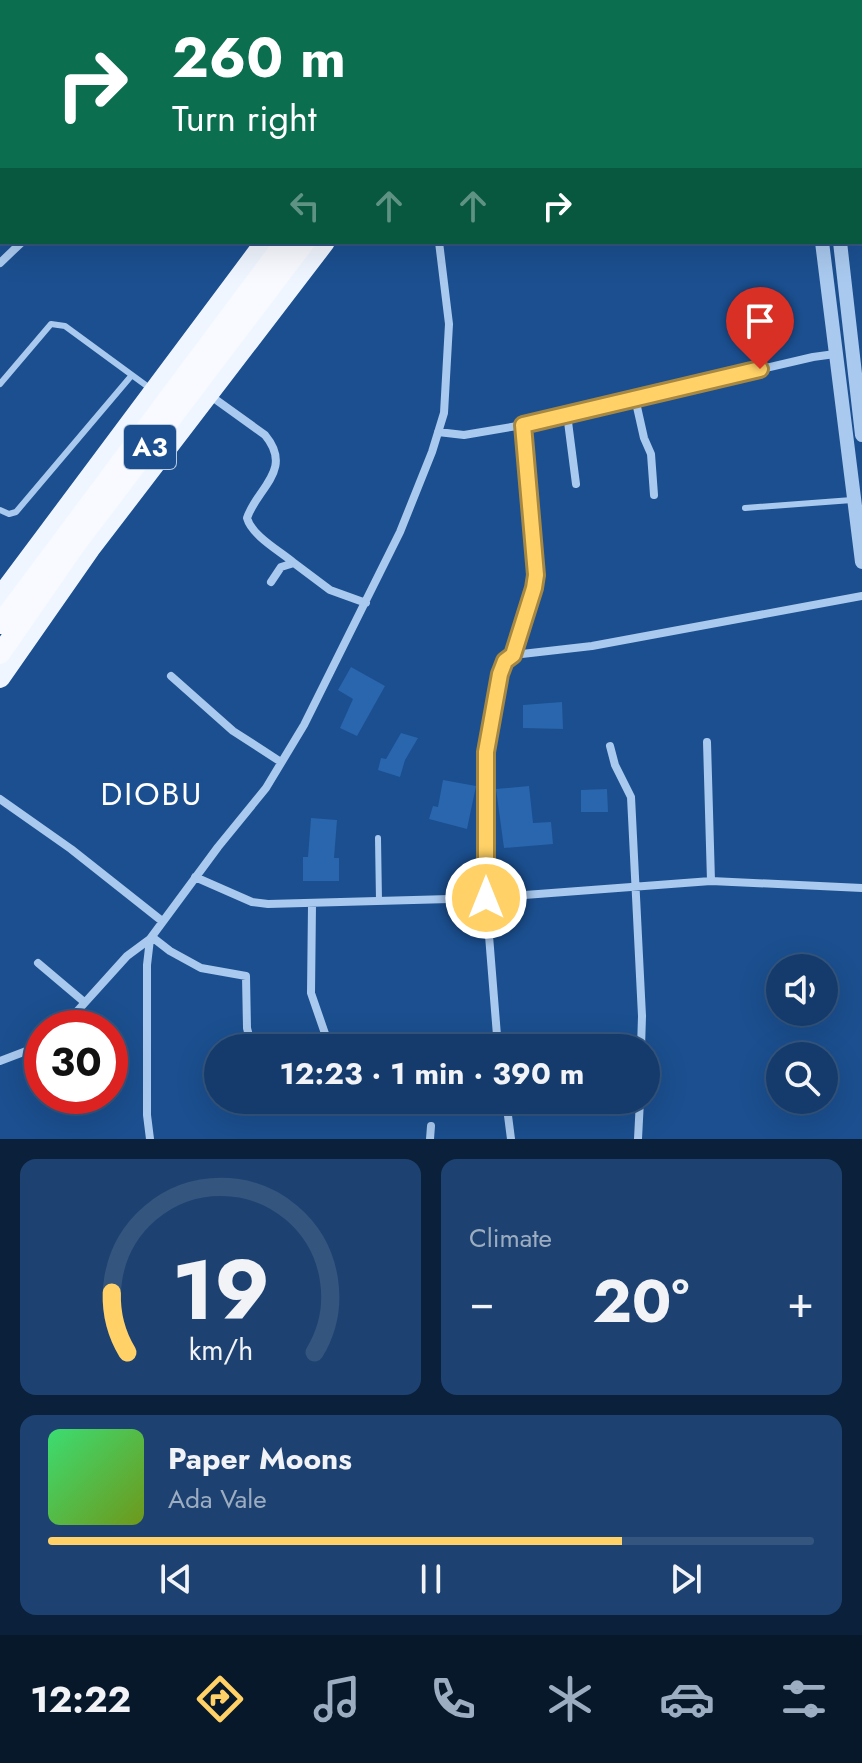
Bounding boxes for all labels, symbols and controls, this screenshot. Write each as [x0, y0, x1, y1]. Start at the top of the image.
text: 260 m [172, 17, 346, 98]
icon: right [40, 32, 144, 136]
text: Turn right [172, 92, 317, 144]
icon: left [283, 184, 327, 228]
icon: ahead [367, 184, 411, 228]
icon: ahead [451, 184, 495, 228]
icon: right [535, 184, 579, 228]
pin [726, 287, 794, 369]
icon: arrive [738, 299, 782, 343]
road number: A3 [124, 425, 176, 469]
district label: DIOBU [101, 771, 203, 817]
position arrow [444, 856, 528, 940]
map controls [766, 954, 838, 1114]
button: sound [766, 954, 838, 1026]
speed limit sign: 30 [24, 1010, 128, 1114]
button: search [766, 1042, 838, 1114]
text: 12:23 · 1 min · 390 m [280, 1052, 584, 1095]
text: Climate [469, 1219, 552, 1257]
text: 19 [172, 1230, 269, 1350]
text: 20° [593, 1258, 689, 1345]
text: − [469, 1270, 495, 1334]
text: + [787, 1270, 814, 1334]
text: km/h [188, 1329, 253, 1371]
text: Paper Moons [168, 1437, 352, 1480]
text: Ada Vale [168, 1480, 267, 1518]
icon: previous [154, 1557, 198, 1601]
icon: pause [409, 1557, 453, 1601]
icon: next [664, 1557, 708, 1601]
icon: directions [192, 1671, 248, 1727]
icon: music [309, 1671, 365, 1727]
icon: phone [425, 1671, 481, 1727]
icon: climate [542, 1671, 598, 1727]
icon: car [659, 1671, 715, 1727]
icon: filters [776, 1671, 832, 1727]
text: 12:22 [30, 1673, 131, 1725]

